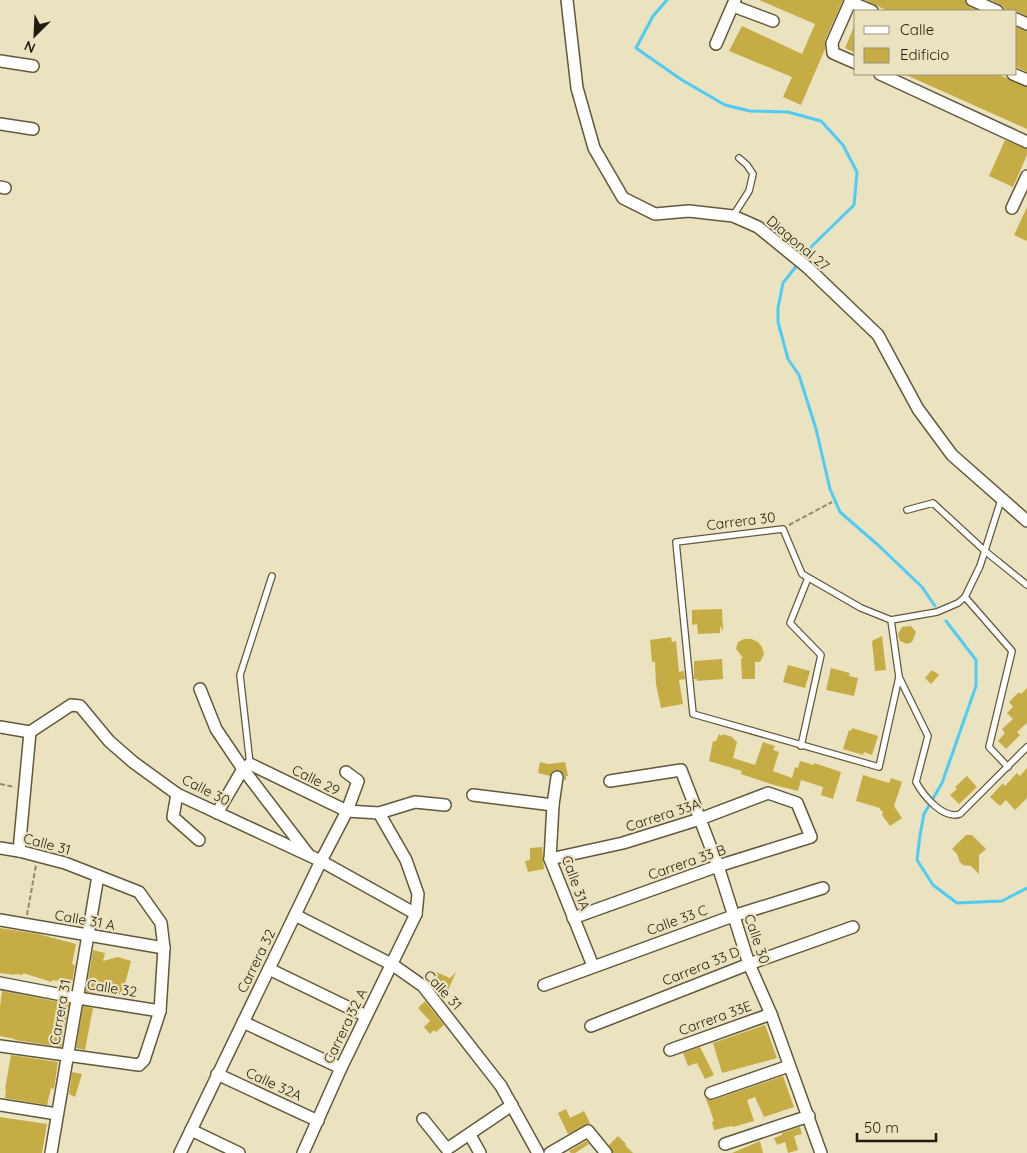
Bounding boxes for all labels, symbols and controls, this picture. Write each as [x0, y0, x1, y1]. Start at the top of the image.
north arrow [10, 10, 60, 60]
legend [854, 10, 1017, 75]
text: Calle [900, 20, 934, 39]
text: N [21, 37, 38, 57]
text: Edificio [900, 45, 949, 64]
street label: Diagonal 27 [763, 211, 833, 275]
street label: Carrera 30 [706, 508, 776, 534]
street label: Calle 29 [289, 761, 343, 799]
street label: Calle 30 [179, 770, 233, 810]
street label: Carrera 33A [623, 794, 703, 836]
street label: Calle 31 [21, 829, 73, 859]
street label: Carrera 33 B [646, 840, 728, 884]
street label: Calle 31A [558, 853, 594, 913]
street label: Calle 33 C [644, 901, 710, 939]
street label: Calle 31 A [53, 906, 117, 934]
street label: Calle 30 [740, 912, 774, 966]
street label: Carrera 32 [233, 926, 279, 996]
street label: Carrera 33 D [660, 942, 742, 990]
street label: Calle 31 [420, 966, 466, 1014]
street label: Calle 32 [86, 975, 139, 1001]
street label: Carrera 31 [45, 978, 75, 1046]
street label: Carrera 32 A [319, 985, 371, 1067]
street label: Carrera 33E [676, 997, 754, 1039]
street label: Calle 32A [243, 1063, 305, 1105]
scale bar [857, 1110, 936, 1142]
text: 50 m [864, 1118, 899, 1137]

